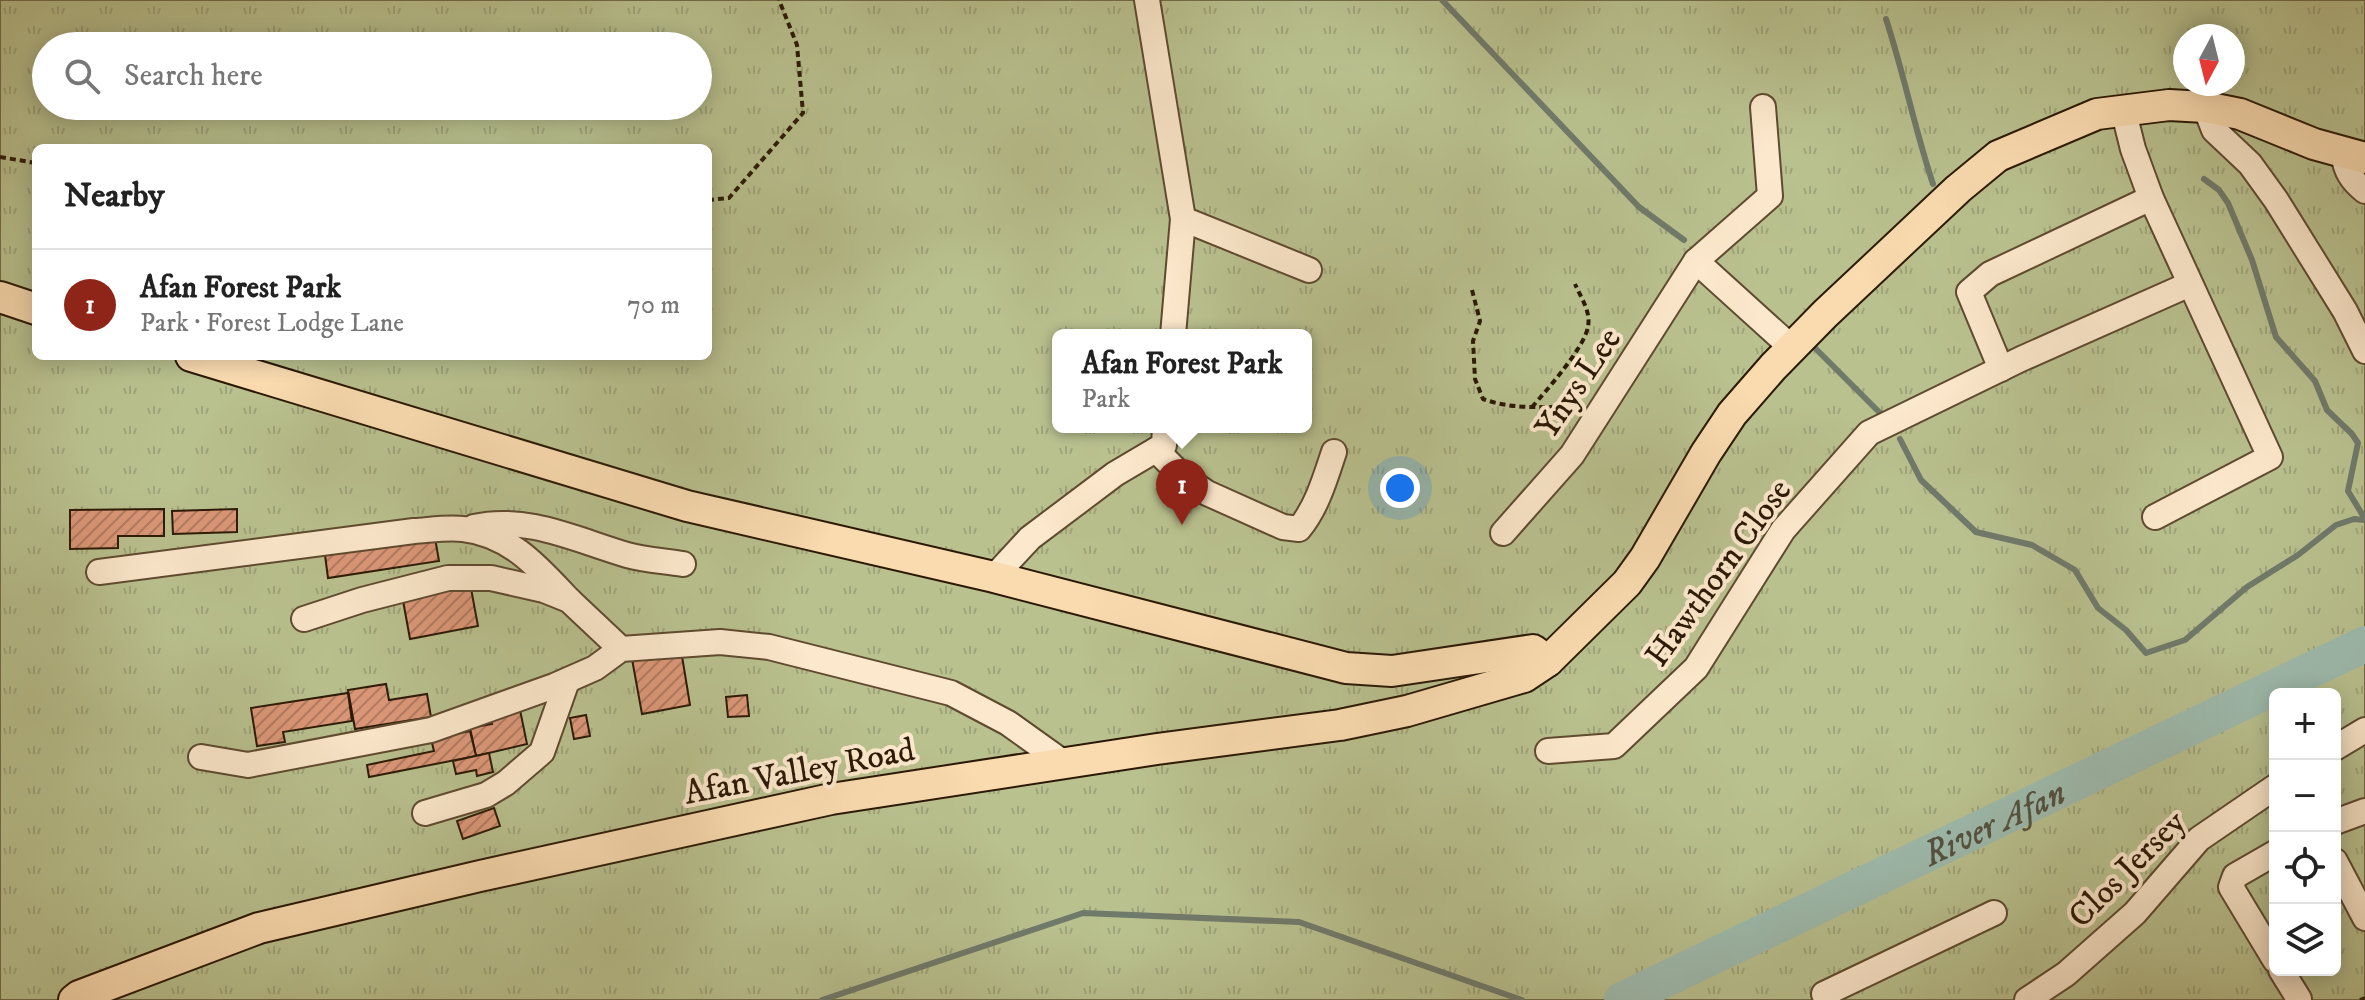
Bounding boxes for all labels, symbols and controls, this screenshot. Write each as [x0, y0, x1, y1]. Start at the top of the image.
north arrow [2173, 24, 2245, 96]
search box [32, 32, 712, 120]
icon: search [60, 54, 104, 98]
text: Search here [124, 58, 263, 95]
text: Nearby [64, 175, 165, 217]
text: Afan Forest Park [140, 270, 341, 307]
text: 1 [85, 289, 95, 322]
text: 70 m [627, 289, 680, 322]
text: Park · Forest Lodge Lane [140, 307, 404, 340]
street label: Ynys Lee [1527, 320, 1631, 446]
popup [1052, 329, 1312, 433]
text: Afan Forest Park [1081, 346, 1283, 383]
text: Park [1081, 383, 1130, 416]
pin: 1 [1156, 459, 1208, 525]
your location [1380, 468, 1420, 508]
street label: Hawthorn Close [1636, 471, 1801, 675]
map controls [2269, 688, 2341, 976]
button: + [2269, 688, 2341, 760]
street label: Afan Valley Road [681, 729, 918, 815]
button: − [2269, 760, 2341, 832]
water label: River Afan [1915, 771, 2073, 878]
street label: Clos Jersey [2060, 801, 2196, 937]
button: locate [2269, 832, 2341, 904]
button: layers [2269, 904, 2341, 976]

